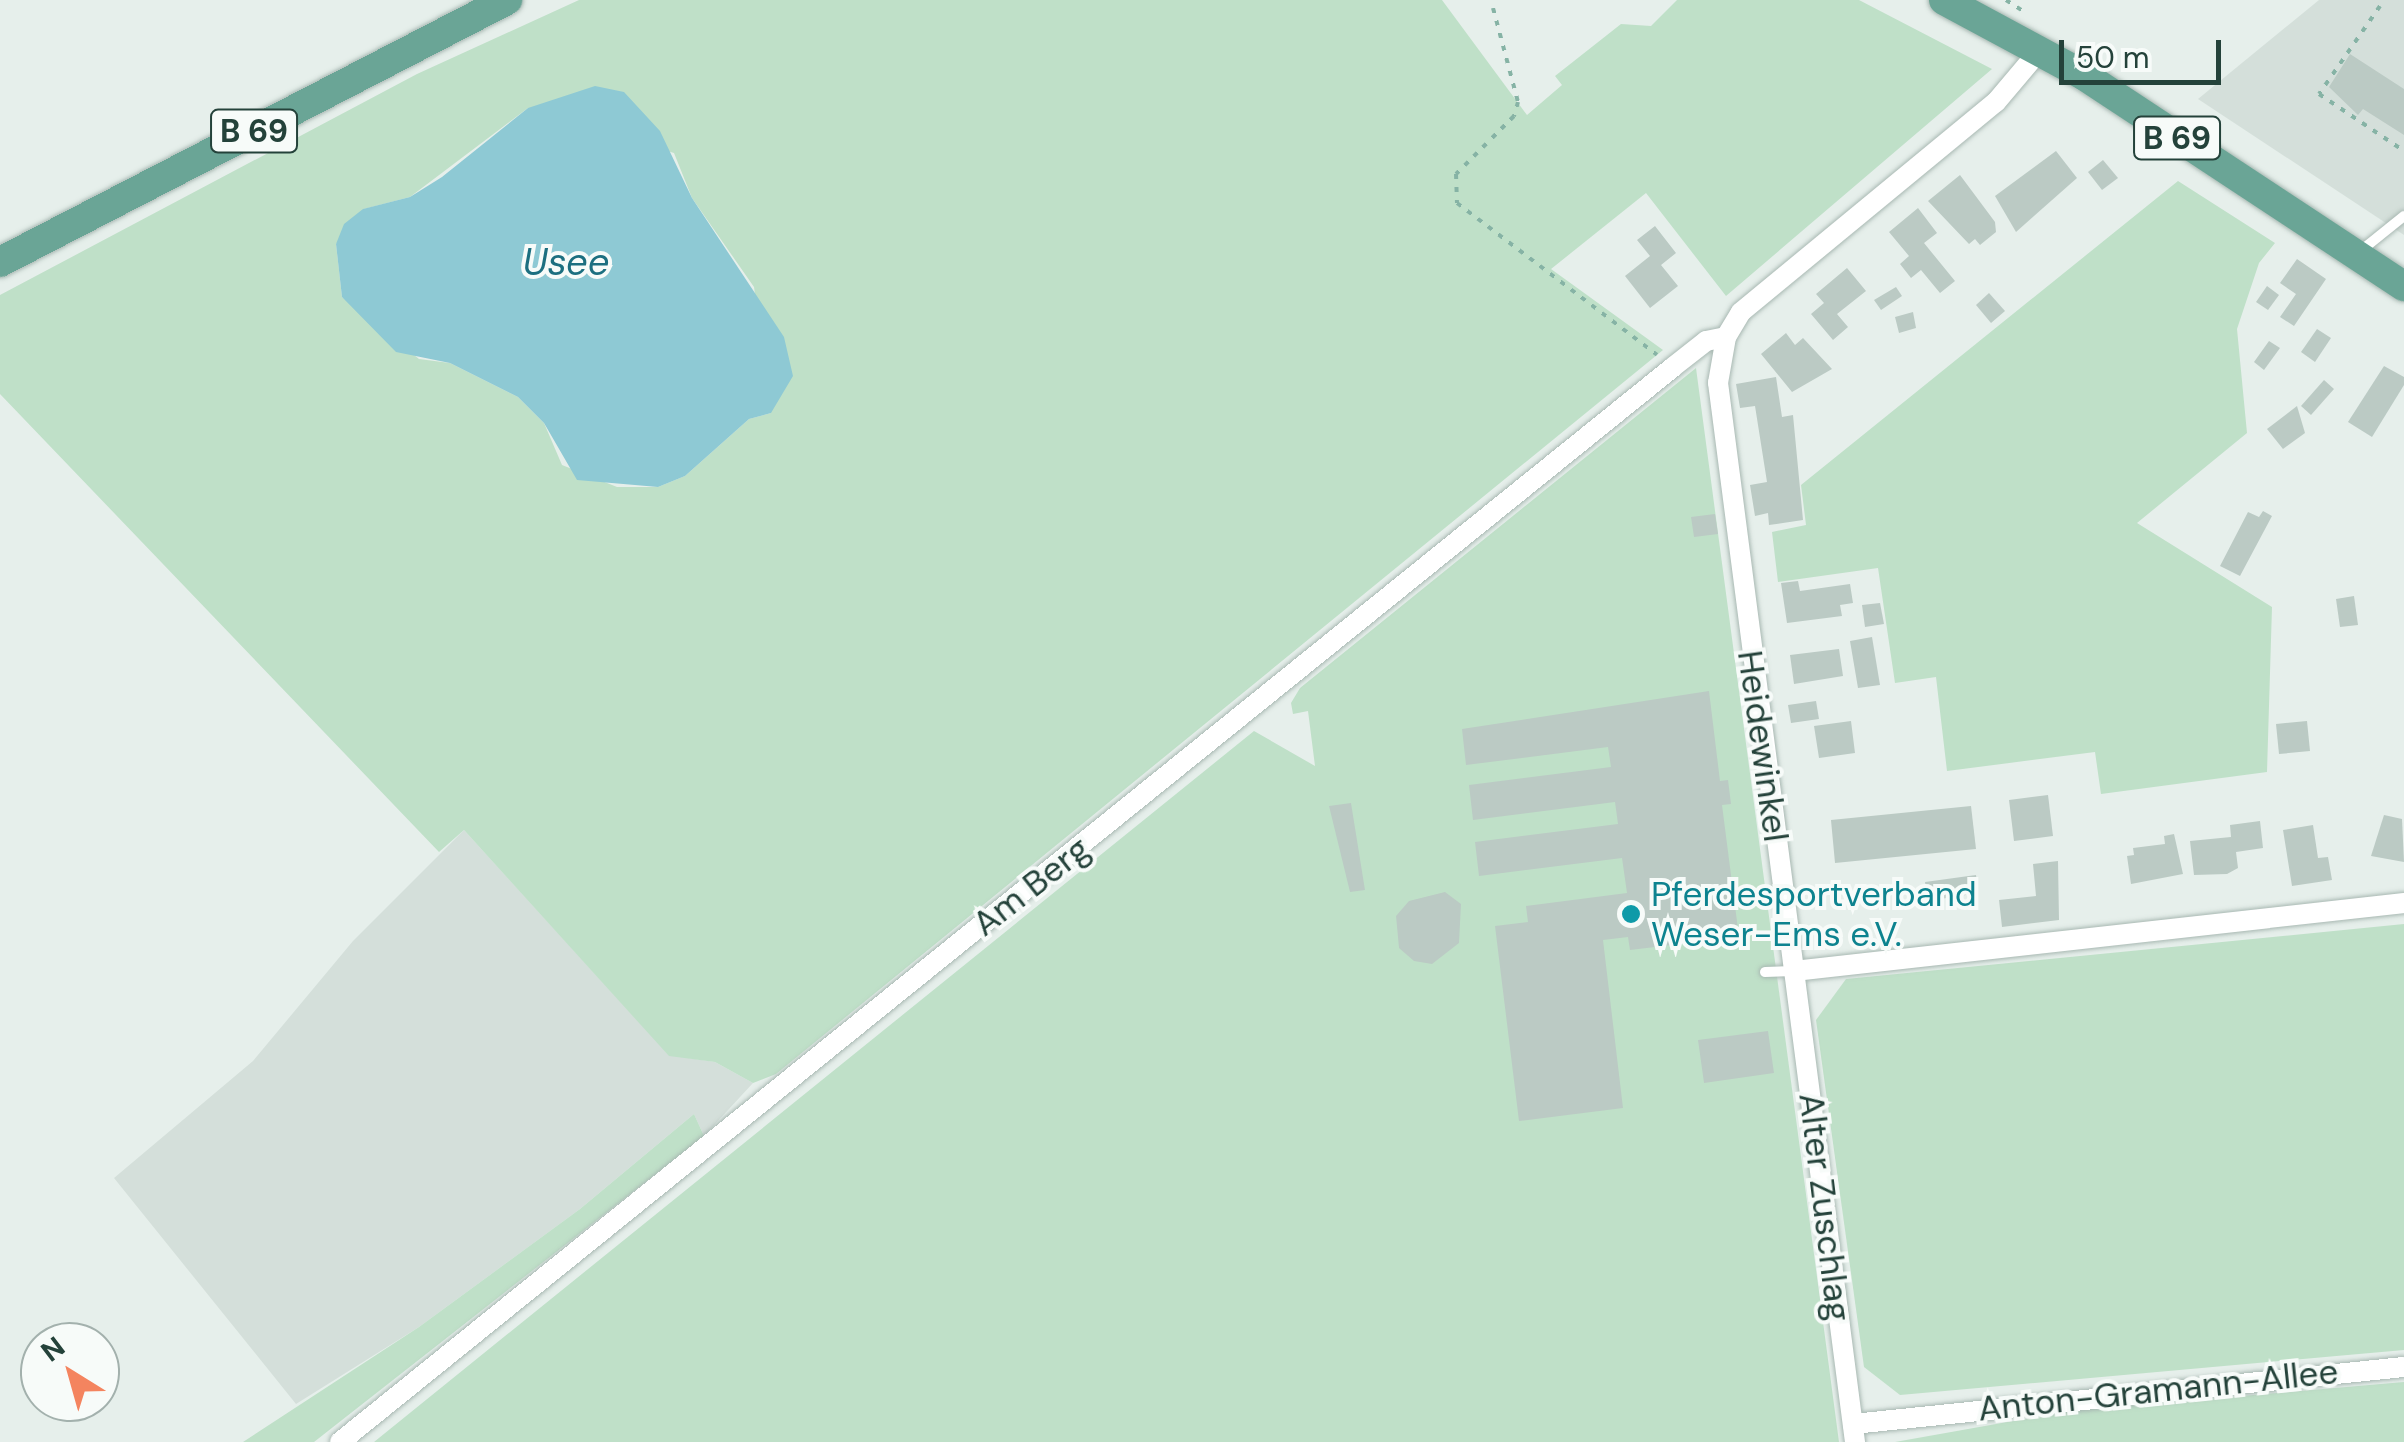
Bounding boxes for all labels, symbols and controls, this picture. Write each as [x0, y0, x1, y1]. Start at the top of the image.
scale bar [2064, 20, 2226, 82]
text: 50 m [2076, 38, 2150, 77]
road number: B 69 [209, 104, 299, 158]
road number: B 69 [2132, 111, 2222, 165]
water label: Usee [523, 240, 609, 286]
street label: Heidewinkel [1729, 648, 1797, 844]
street label: Am Berg [964, 827, 1098, 945]
place label: Pferdesportverband Weser-Ems e.V. [1651, 873, 1977, 955]
marker: Pferdesportverband Weser-Ems e.V. [1620, 903, 1642, 925]
street label: Alter Zuschlag [1790, 1091, 1860, 1323]
north arrow [20, 1322, 120, 1422]
text: N [34, 1328, 72, 1370]
street label: Anton-Gramann-Allee [1976, 1350, 2340, 1430]

